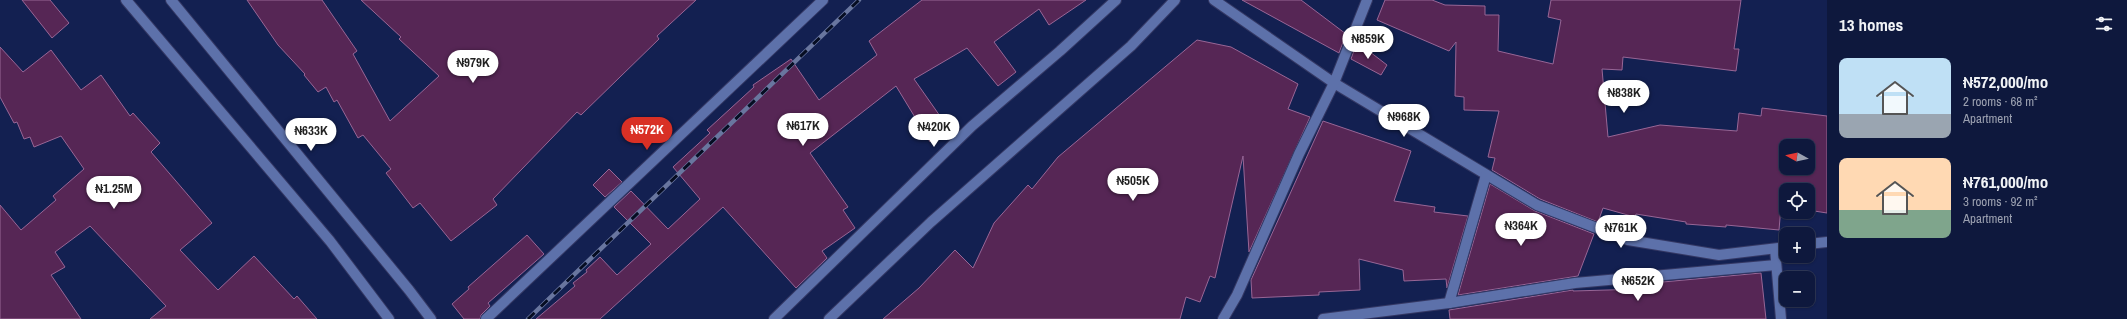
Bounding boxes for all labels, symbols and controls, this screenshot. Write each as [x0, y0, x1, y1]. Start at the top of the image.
text: 13 homes [1839, 13, 1903, 36]
icon: filters [2093, 13, 2115, 35]
pin: ₦859K [1340, 26, 1396, 60]
text: ₦859K [1351, 30, 1385, 47]
pin: ₦979K [445, 50, 501, 84]
text: ₦979K [456, 54, 490, 71]
text: ₦572,000/mo [1963, 70, 2048, 93]
icon: home [1871, 74, 1919, 122]
pin: ₦838K [1596, 80, 1652, 114]
text: ₦838K [1607, 84, 1641, 101]
text: 2 rooms · 68 m² [1963, 93, 2038, 110]
pin: ₦968K [1376, 104, 1432, 138]
text: ₦968K [1387, 108, 1421, 125]
text: Apartment [1963, 110, 2012, 127]
pin: ₦617K [775, 113, 831, 147]
pin: ₦420K [906, 114, 962, 148]
pin: ₦572K [619, 117, 675, 151]
text: ₦617K [786, 117, 820, 134]
pin: ₦633K [283, 118, 339, 152]
text: ₦420K [917, 118, 951, 135]
text: ₦572K [630, 121, 664, 138]
text: ₦633K [294, 122, 328, 139]
north arrow [1779, 139, 1815, 175]
map controls [1779, 139, 1815, 307]
pin: ₦505K [1105, 168, 1161, 202]
text: ₦761,000/mo [1963, 170, 2048, 193]
text: ₦505K [1116, 172, 1150, 189]
icon: home [1871, 174, 1919, 222]
pin: ₦1.25M [81, 176, 147, 210]
text: ₦1.25M [95, 180, 133, 197]
button: locate [1779, 183, 1815, 219]
text: 3 rooms · 92 m² [1963, 193, 2038, 210]
text: Apartment [1963, 210, 2012, 227]
pin: ₦364K [1493, 213, 1549, 247]
pin: ₦761K [1593, 215, 1649, 249]
text: ₦364K [1504, 217, 1538, 234]
text: ₦761K [1604, 219, 1638, 236]
button: + [1779, 227, 1815, 263]
pin: ₦652K [1610, 268, 1666, 302]
button: − [1779, 271, 1815, 307]
text: ₦652K [1621, 272, 1655, 289]

